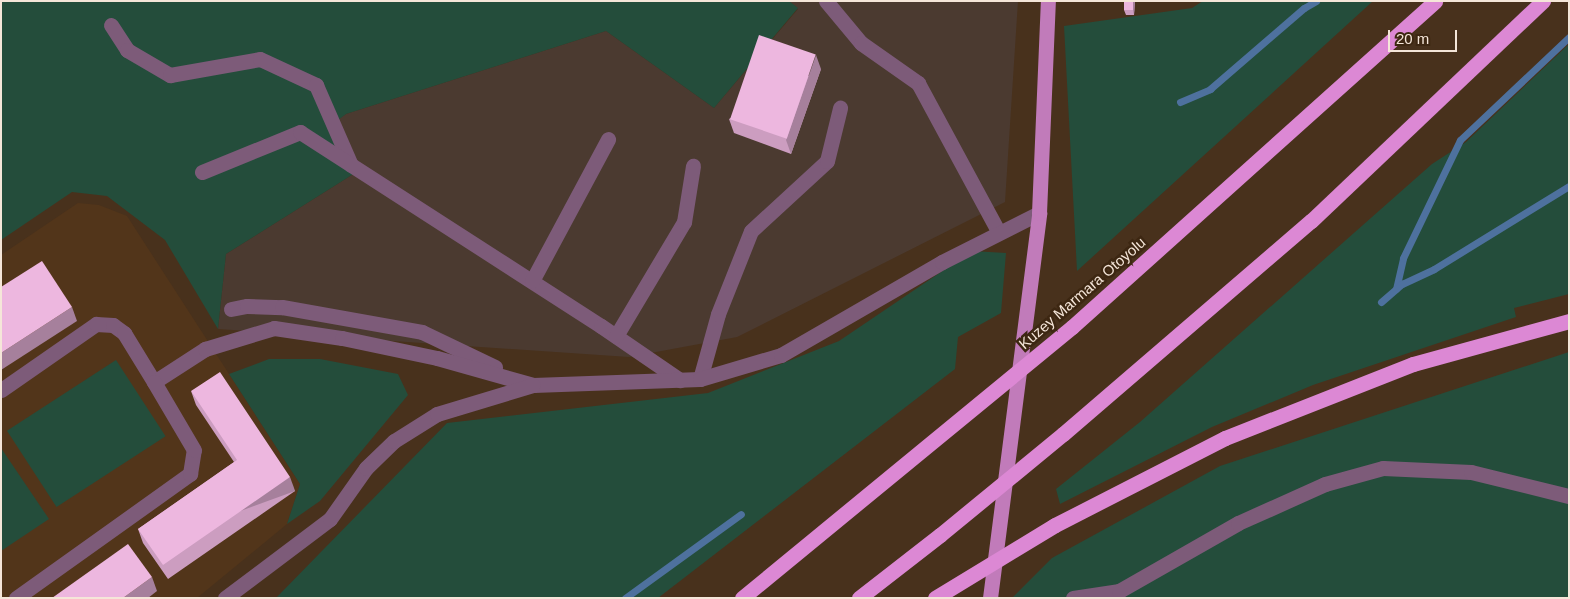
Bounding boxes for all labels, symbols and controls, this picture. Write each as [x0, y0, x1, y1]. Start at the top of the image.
scale bar [1390, 20, 1459, 52]
text: 20 m [1396, 30, 1429, 47]
street label: Kuzey Marmara Otoyolu [1015, 233, 1149, 353]

